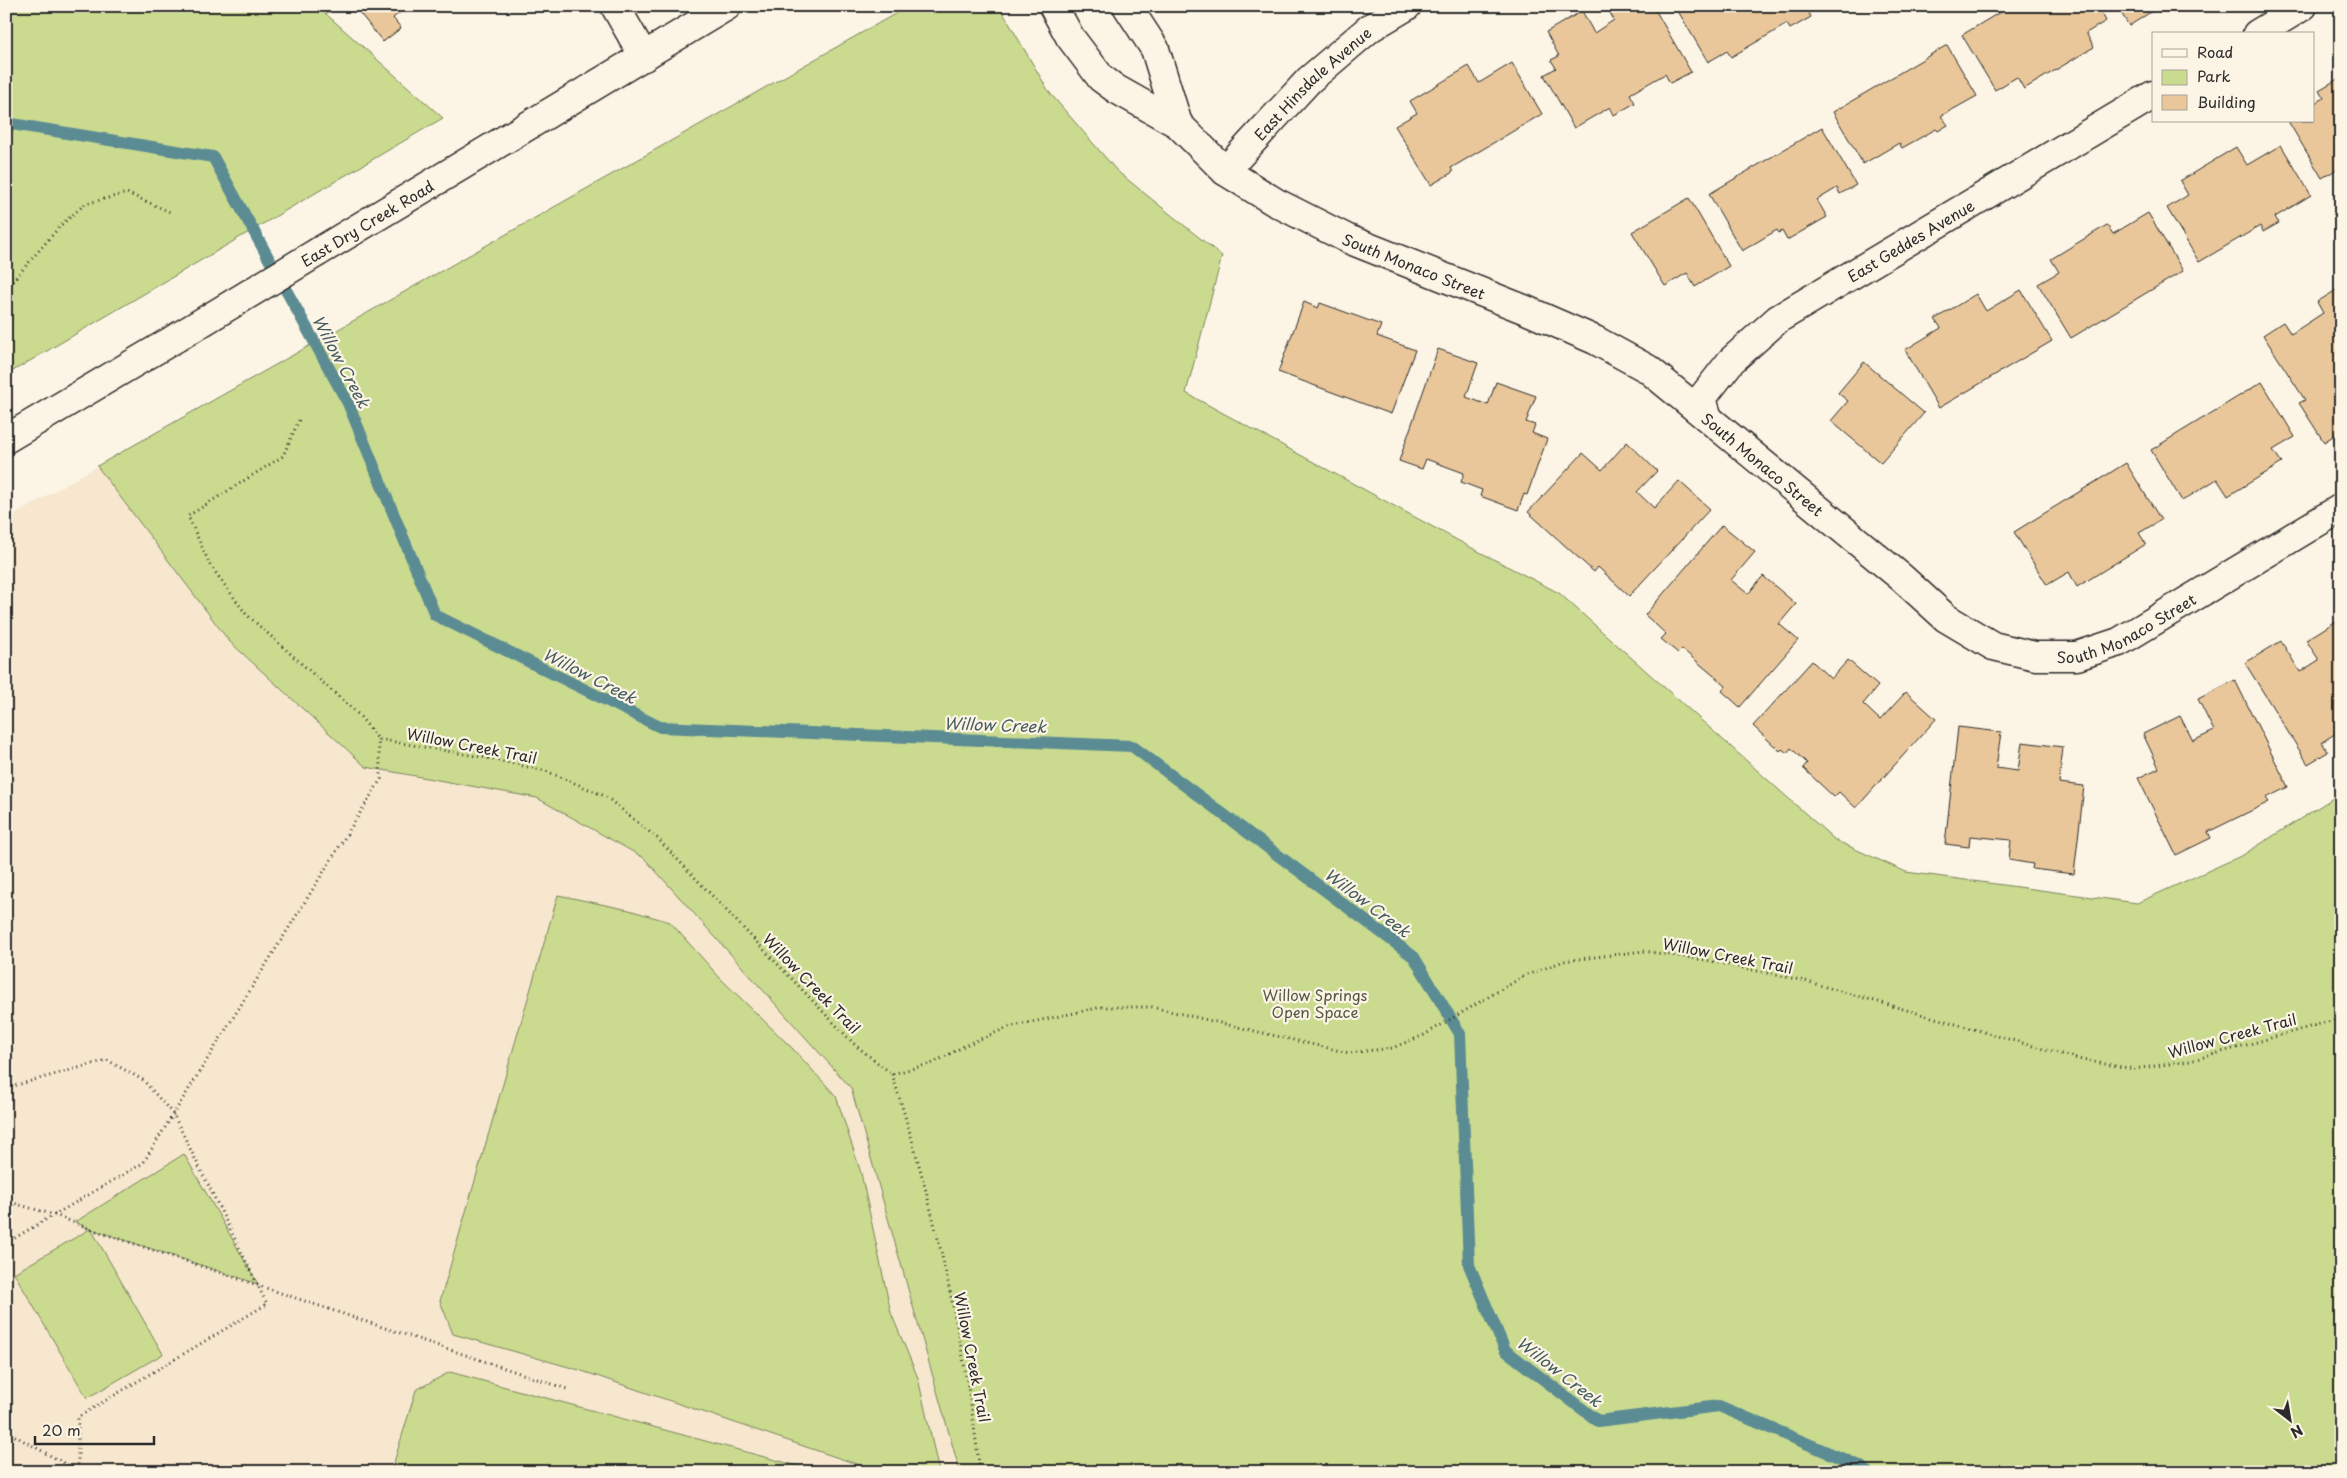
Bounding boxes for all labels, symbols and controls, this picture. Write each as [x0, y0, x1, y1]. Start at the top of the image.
street label: East Hinsdale Avenue [1248, 21, 1376, 145]
legend [2152, 32, 2314, 122]
text: Road [2197, 40, 2233, 63]
text: Park [2197, 64, 2231, 87]
text: Building [2197, 90, 2256, 113]
street label: East Dry Creek Road [296, 174, 438, 272]
street label: East Geddes Avenue [1842, 193, 1978, 287]
street label: South Monaco Street [1339, 227, 1489, 304]
water label: Willow Creek [307, 310, 377, 413]
street label: South Monaco Street [1697, 407, 1829, 521]
street label: South Monaco Street [2057, 587, 2200, 668]
water label: Willow Creek [539, 641, 642, 709]
water label: Willow Creek [943, 710, 1048, 738]
street label: Willow Creek Trail [405, 721, 539, 769]
water label: Willow Creek [1320, 862, 1417, 943]
street label: Willow Creek Trail [758, 927, 866, 1039]
street label: Willow Creek Trail [1661, 931, 1795, 979]
park label: Willow Springs Open Space [1263, 983, 1368, 1023]
street label: Willow Creek Trail [2165, 1007, 2299, 1063]
street label: Willow Creek Trail [949, 1290, 997, 1424]
water label: Willow Creek [1512, 1330, 1609, 1413]
north arrow [2264, 1396, 2314, 1446]
scale bar [35, 1413, 154, 1445]
text: 20 m [42, 1418, 81, 1441]
text: N [2287, 1420, 2307, 1443]

